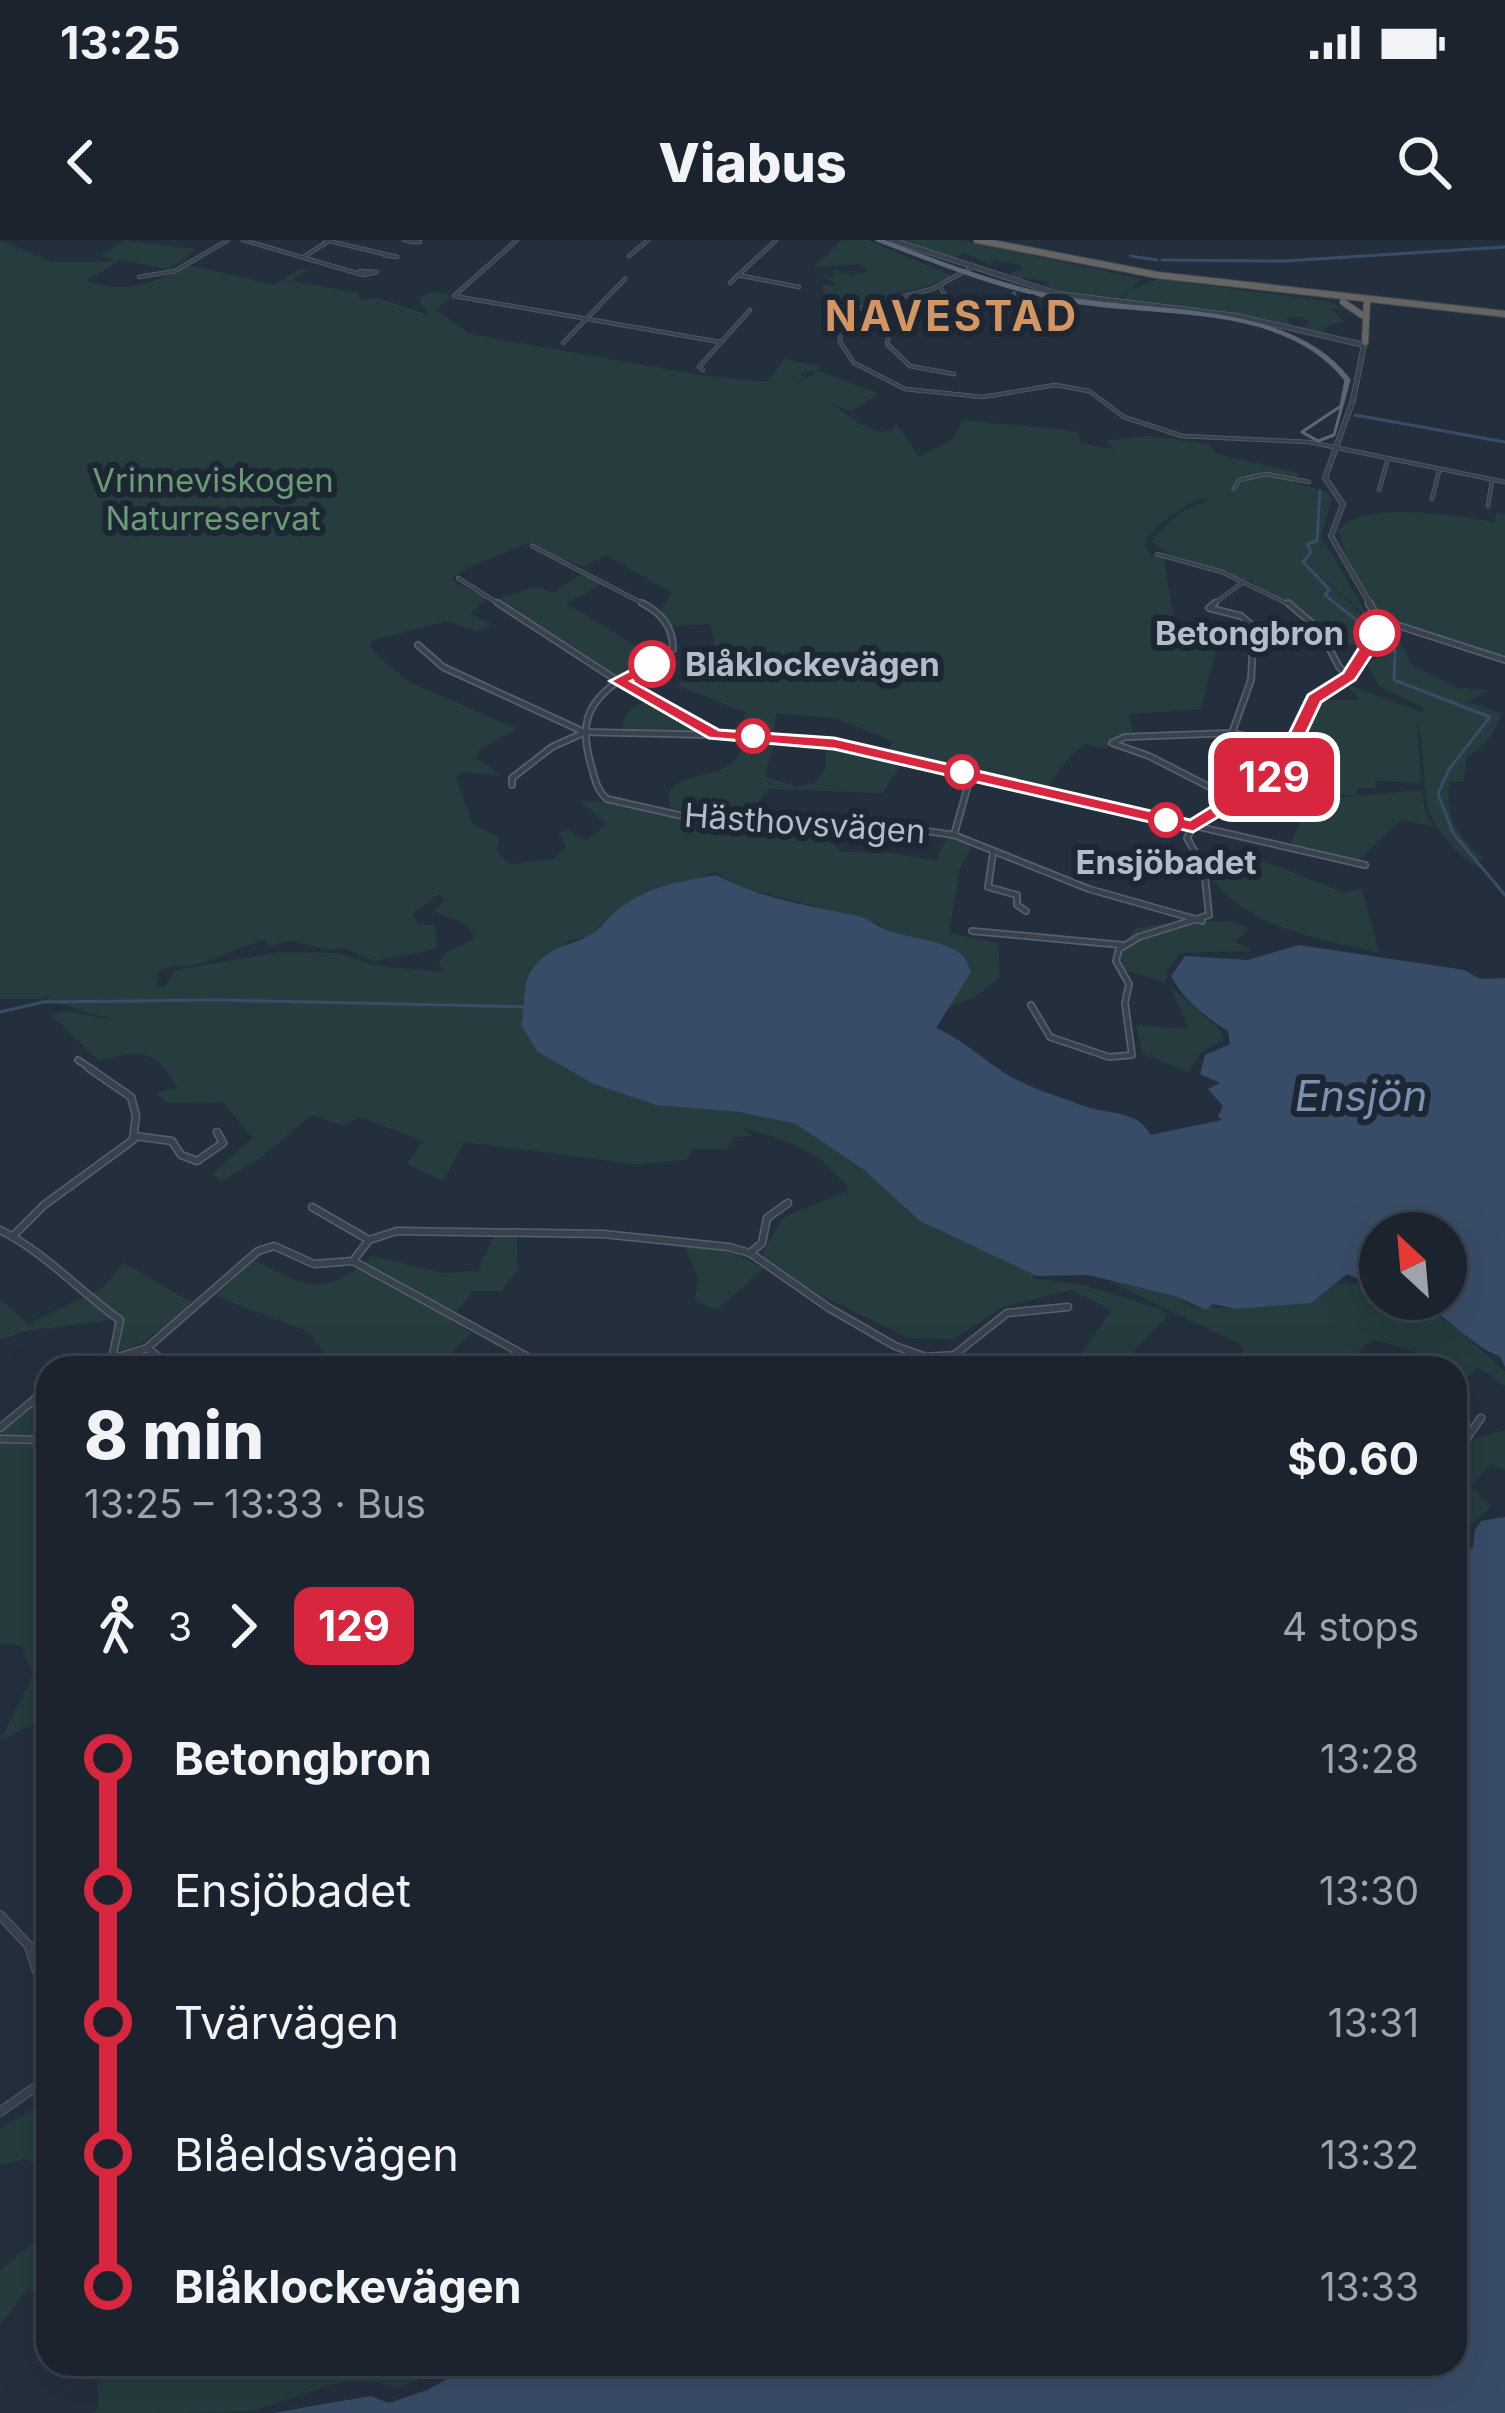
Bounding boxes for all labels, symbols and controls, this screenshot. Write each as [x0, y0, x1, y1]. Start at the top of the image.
text: 13:25 [60, 15, 181, 70]
icon: back [48, 129, 114, 195]
icon: search [1391, 129, 1457, 195]
text: Viabus [658, 130, 847, 195]
district label: NAVESTAD [825, 290, 1079, 341]
park label: Vrinneviskogen Naturreservat [92, 460, 334, 538]
marker: Betongbron [1355, 611, 1399, 655]
place label: Betongbron [1155, 613, 1344, 653]
marker: Blåklockevägen [630, 642, 674, 686]
place label: Blåklockevägen [685, 644, 940, 684]
unlabelled marker [737, 720, 769, 752]
line badge: 129 [1205, 738, 1343, 816]
text: 129 [1238, 751, 1310, 802]
unlabelled marker [946, 756, 978, 788]
street label: Hästhovsvägen [683, 795, 927, 851]
marker: Ensjöbadet [1150, 804, 1182, 836]
place label: Ensjöbadet [1075, 842, 1257, 882]
water label: Ensjön [1295, 1070, 1427, 1121]
north arrow [1359, 1212, 1467, 1320]
map controls [1359, 1212, 1467, 1320]
text: 8 min [84, 1395, 264, 1475]
text: $0.60 [1287, 1431, 1419, 1486]
text: 13:25 – 13:33 · Bus [84, 1480, 426, 1527]
icon: walk [84, 1593, 150, 1659]
icon: forward [210, 1593, 276, 1659]
text: 129 [318, 1600, 390, 1651]
text: 3 [168, 1603, 192, 1650]
text: 4 stops [1282, 1603, 1419, 1650]
text: Betongbron [174, 1731, 432, 1786]
text: 13:28 [1320, 1735, 1419, 1782]
text: Ensjöbadet [174, 1863, 411, 1918]
text: 13:30 [1319, 1867, 1419, 1914]
text: Tvärvägen [174, 1995, 399, 2050]
text: 13:31 [1328, 1999, 1419, 2046]
text: Blåeldsvägen [174, 2127, 459, 2182]
text: 13:32 [1320, 2131, 1419, 2178]
text: Blåklockevägen [174, 2259, 521, 2314]
text: 13:33 [1320, 2263, 1419, 2310]

